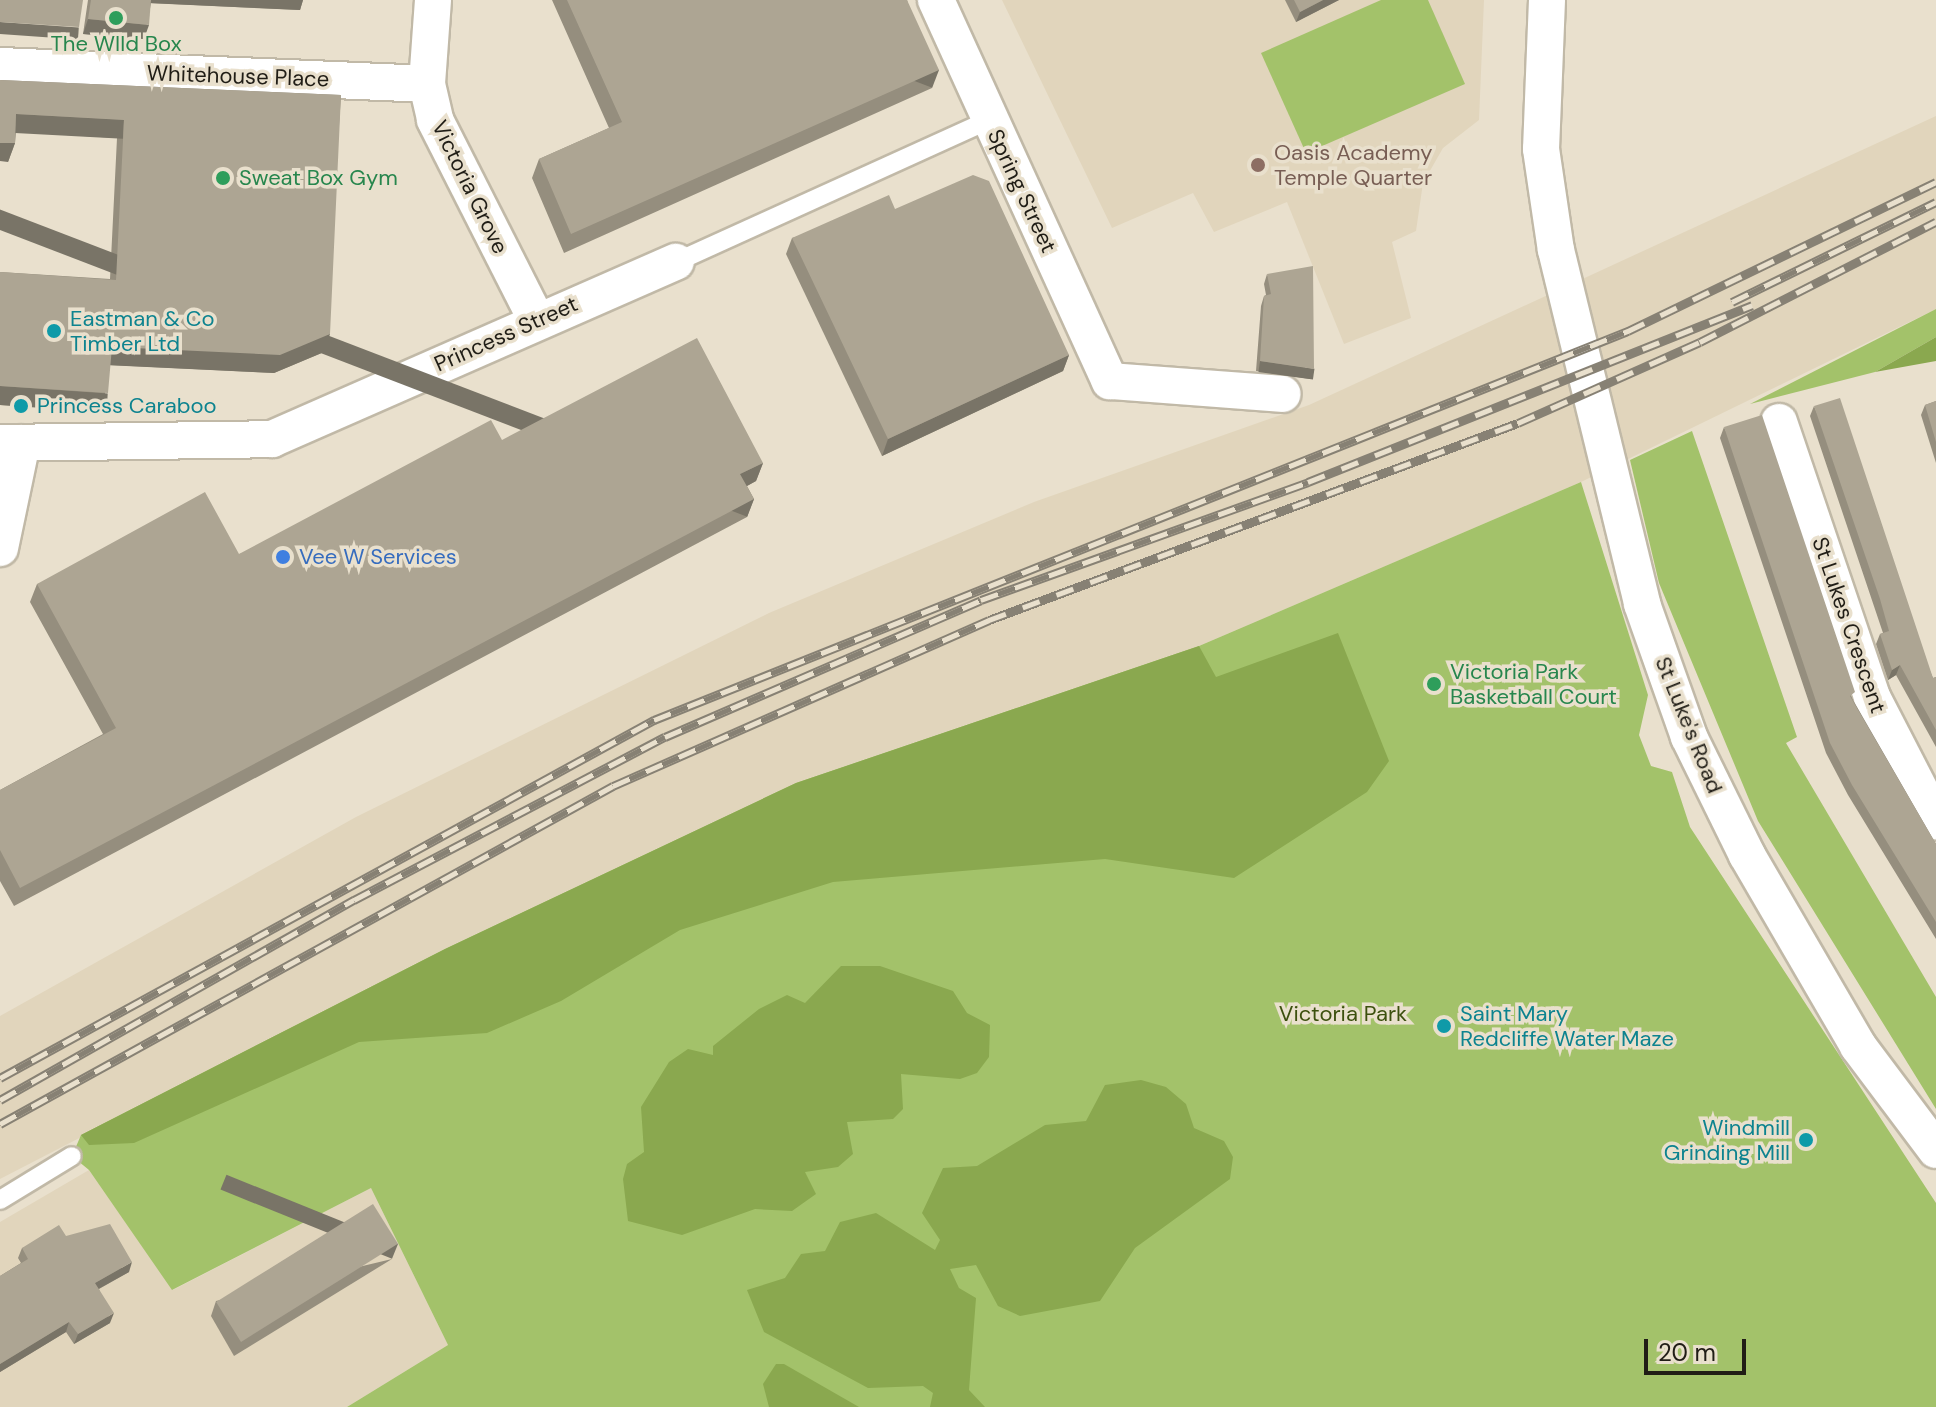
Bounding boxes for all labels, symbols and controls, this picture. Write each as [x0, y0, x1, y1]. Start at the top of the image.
marker: The WIld Box [107, 9, 125, 27]
place label: The WIld Box [50, 31, 182, 57]
street label: Whitehouse Place [146, 60, 330, 92]
street label: Victoria Grove [426, 116, 514, 258]
street label: Spring Street [982, 125, 1062, 257]
place label: Oasis Academy Temple Quarter [1274, 139, 1433, 190]
marker: Oasis Academy Temple Quarter [1249, 156, 1267, 174]
place label: Sweat Box Gym [239, 165, 398, 191]
marker: Sweat Box Gym [214, 169, 232, 187]
street label: Princess Street [430, 291, 582, 377]
place label: Eastman & Co Timber Ltd [70, 305, 214, 356]
marker: Eastman & Co Timber Ltd [45, 322, 63, 340]
place label: Princess Caraboo [37, 393, 217, 419]
marker: Princess Caraboo [12, 397, 30, 415]
street label: St Lukes Crescent [1806, 533, 1892, 717]
place label: Vee W Services [299, 544, 457, 570]
marker: Vee W Services [274, 548, 292, 566]
street label: St Luke's Road [1650, 653, 1728, 797]
place label: Victoria Park Basketball Court [1450, 658, 1617, 710]
marker: Victoria Park Basketball Court [1425, 675, 1443, 693]
place label: Saint Mary Redcliffe Water Maze [1460, 1000, 1674, 1052]
park label: Victoria Park [1279, 1001, 1407, 1027]
marker: Saint Mary Redcliffe Water Maze [1435, 1017, 1453, 1035]
place label: Windmill Grinding Mill [1664, 1114, 1790, 1166]
marker: Windmill Grinding Mill [1797, 1131, 1815, 1149]
scale bar [1648, 1323, 1750, 1373]
text: 20 m [1658, 1337, 1716, 1368]

